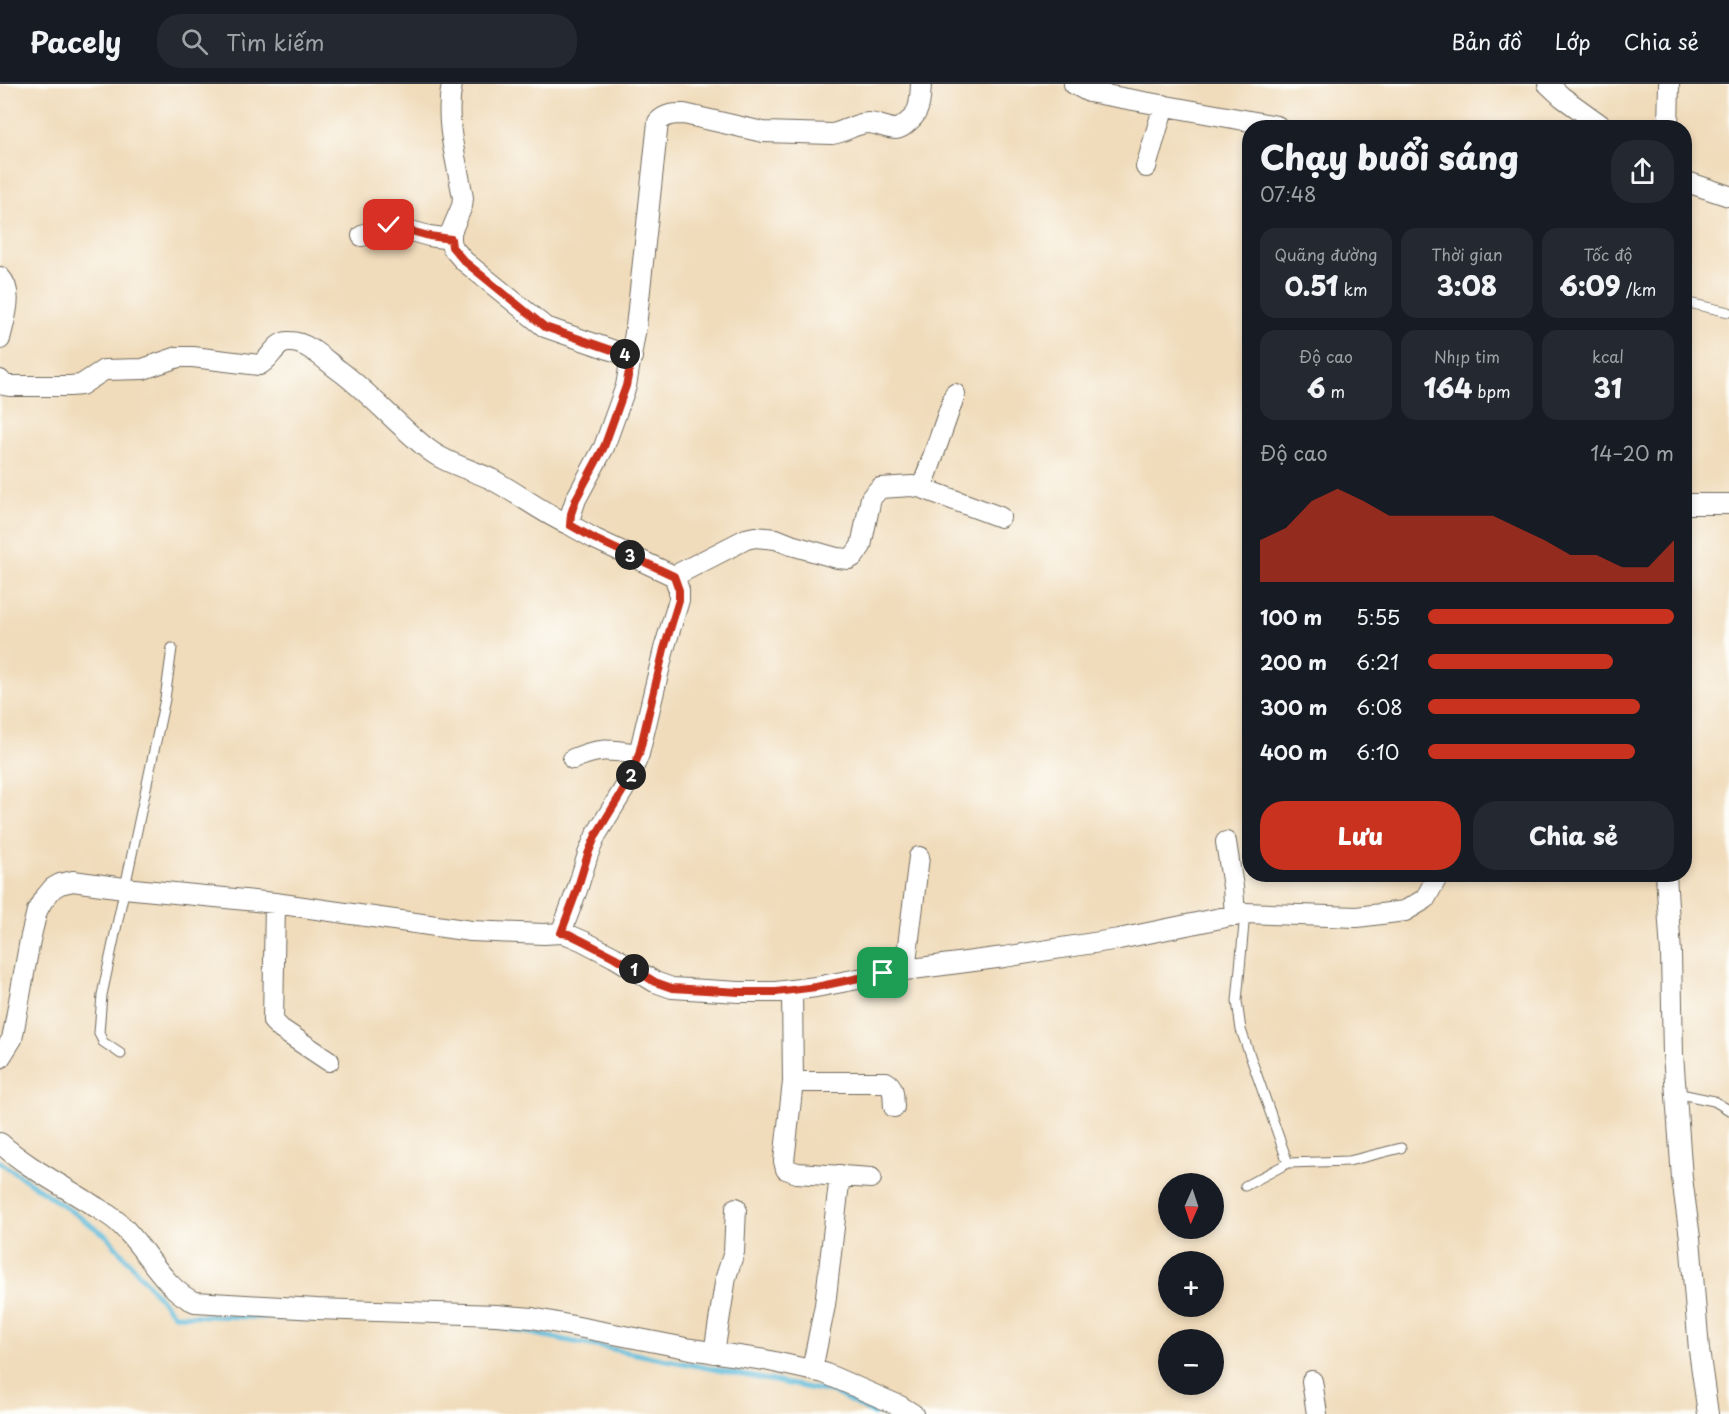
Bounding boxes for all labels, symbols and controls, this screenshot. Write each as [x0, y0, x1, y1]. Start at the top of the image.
search box [157, 14, 577, 68]
text: Pacely [30, 20, 121, 63]
icon: search [178, 25, 211, 58]
text: Tìm kiếm [226, 25, 325, 58]
text: Bản đồ [1451, 25, 1522, 57]
text: Lớp [1555, 25, 1591, 57]
text: Chia sẻ [1624, 25, 1699, 57]
text: Chạy buổi sáng [1260, 131, 1519, 181]
button: share [1611, 140, 1674, 203]
text: 07:48 [1260, 179, 1316, 209]
pin [363, 199, 414, 250]
icon: check [372, 208, 405, 241]
text: Quãng đường [1274, 242, 1378, 266]
text: Thời gian [1431, 242, 1503, 266]
text: Tốc độ [1584, 242, 1632, 266]
text: 0.51 [1284, 266, 1338, 305]
text: 3:08 [1437, 266, 1497, 305]
text: 6:09 [1560, 266, 1621, 305]
text: km [1338, 277, 1368, 301]
text: /km [1621, 277, 1656, 301]
pin: 4 [610, 339, 640, 369]
text: 4 [620, 342, 630, 366]
text: Độ cao [1299, 344, 1353, 368]
text: Nhịp tim [1434, 344, 1500, 368]
text: kcal [1592, 344, 1624, 368]
text: 6 [1307, 368, 1325, 407]
text: 164 [1423, 368, 1472, 407]
text: 31 [1594, 368, 1622, 407]
text: m [1325, 379, 1345, 403]
text: bpm [1472, 379, 1511, 403]
text: Độ cao [1260, 438, 1328, 468]
text: 14–20 m [1590, 438, 1674, 468]
pin: 3 [615, 540, 645, 570]
text: 3 [625, 543, 635, 567]
text: 100 m [1260, 602, 1322, 632]
text: 5:55 [1356, 602, 1400, 632]
text: 200 m [1260, 647, 1327, 677]
text: 6:21 [1356, 647, 1399, 677]
text: 300 m [1260, 692, 1328, 722]
text: 6:08 [1356, 692, 1403, 722]
text: 400 m [1260, 737, 1328, 767]
text: 6:10 [1356, 737, 1399, 767]
pin: 2 [616, 760, 646, 790]
text: 2 [625, 763, 637, 787]
button: Lưu [1260, 801, 1461, 870]
button: Chia sẻ [1473, 801, 1674, 870]
pin [857, 947, 908, 998]
pin: 1 [619, 954, 649, 984]
icon: arrive [866, 956, 899, 989]
text: 1 [630, 957, 638, 981]
north arrow [1158, 1173, 1224, 1239]
map controls [1158, 1173, 1224, 1395]
button: + [1158, 1251, 1224, 1317]
button: − [1158, 1329, 1224, 1395]

